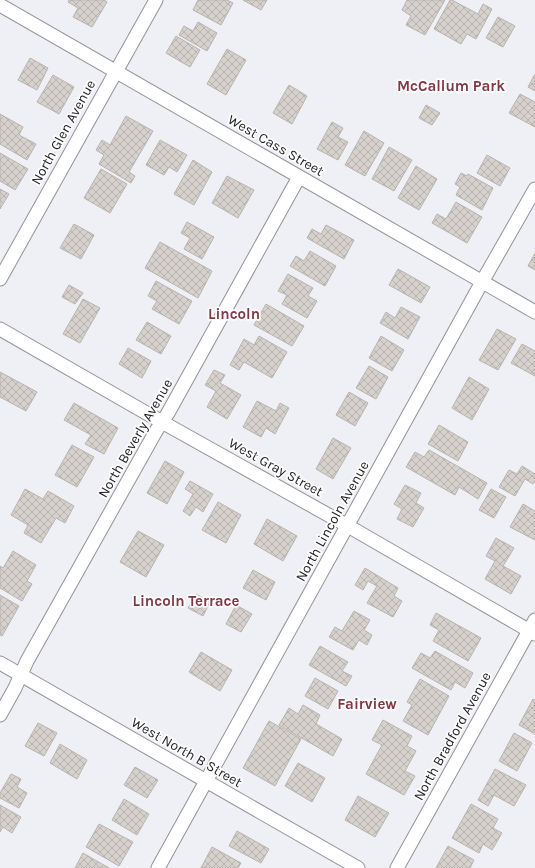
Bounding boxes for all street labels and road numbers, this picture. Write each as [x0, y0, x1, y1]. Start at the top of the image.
street label: North Glen Avenue [28, 77, 99, 188]
street label: West Cass Street [225, 111, 327, 180]
street label: North Beverly Avenue [94, 376, 176, 501]
street label: West Gray Street [226, 434, 326, 500]
street label: North Lincoln Avenue [292, 458, 373, 584]
street label: North Bradford Avenue [410, 669, 495, 803]
street label: West North B Street [128, 714, 245, 791]

